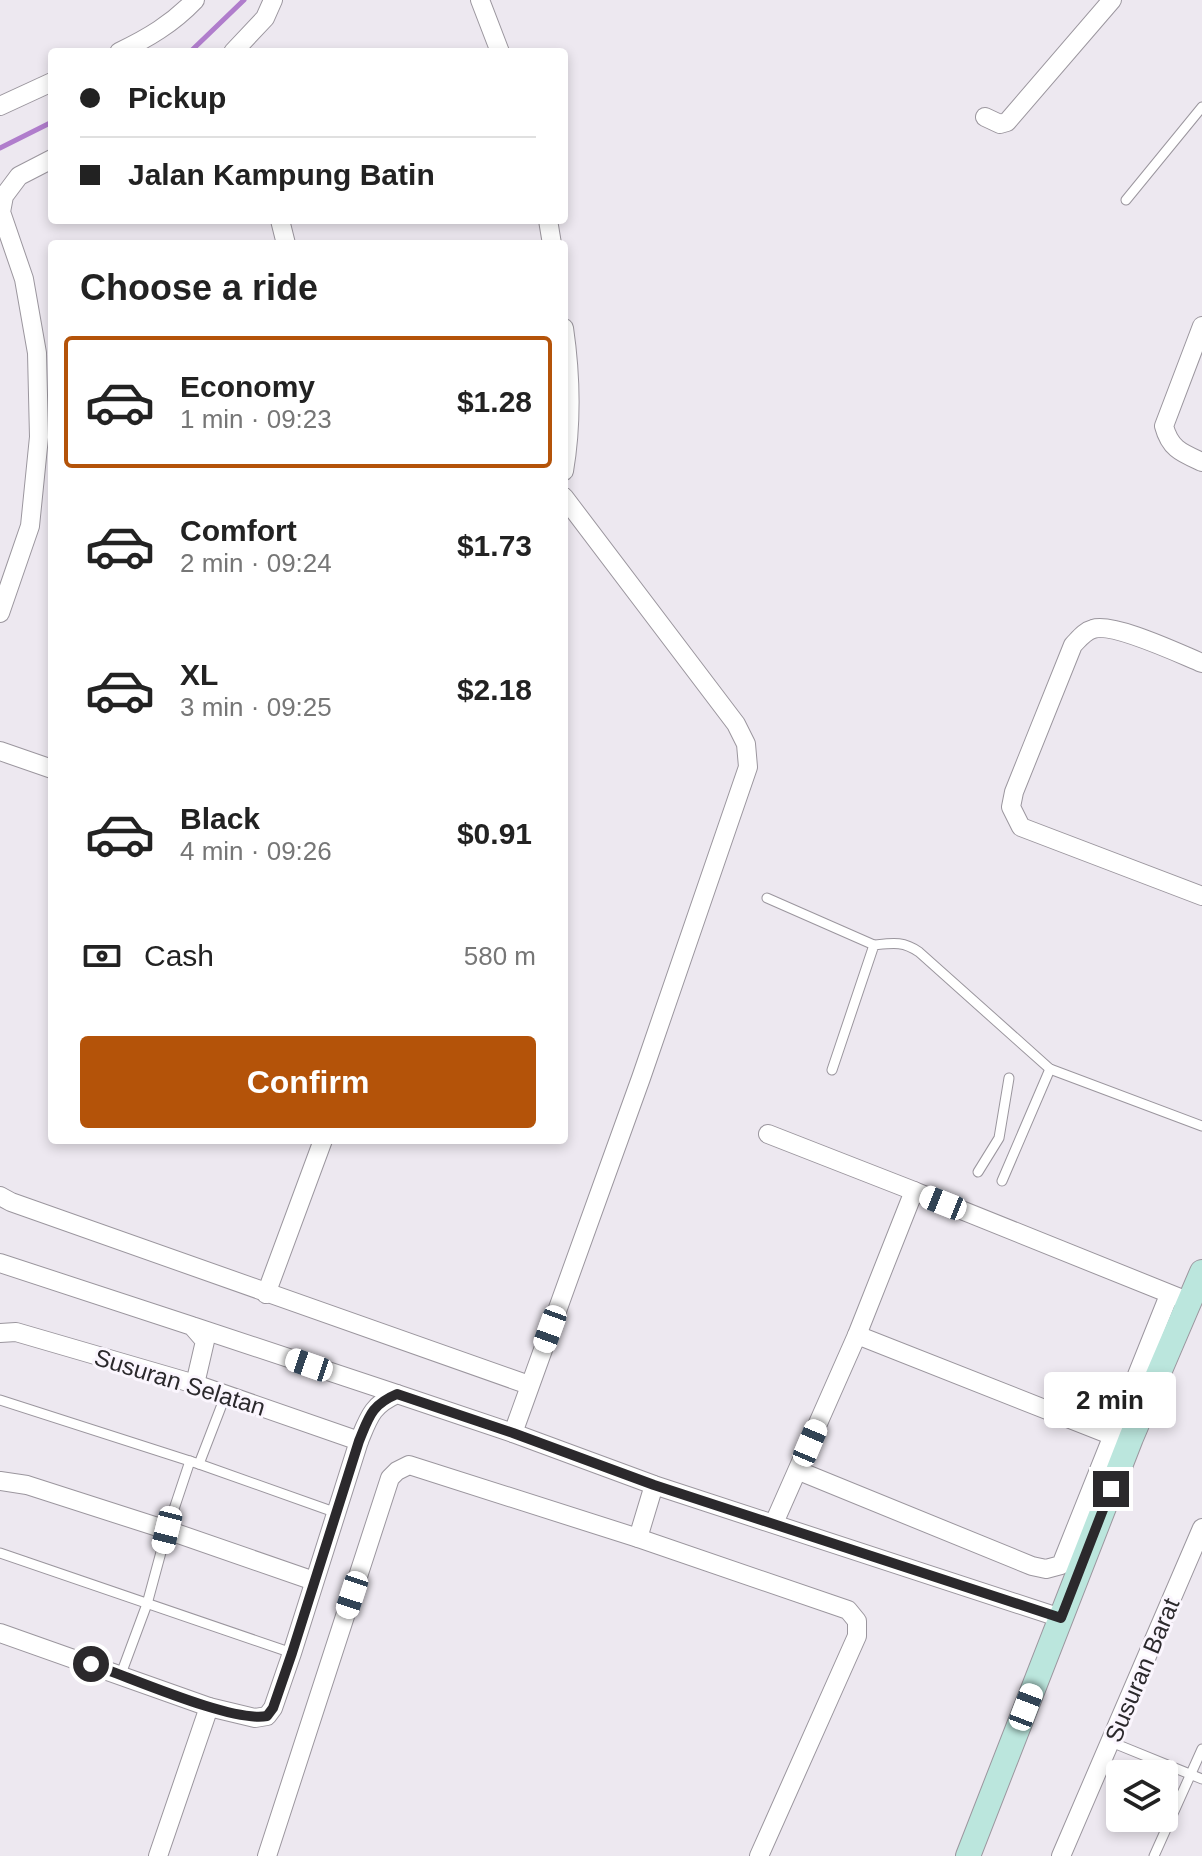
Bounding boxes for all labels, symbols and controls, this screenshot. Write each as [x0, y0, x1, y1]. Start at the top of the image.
text: Pickup [128, 81, 226, 114]
text: Jalan Kampung Batin [128, 158, 435, 191]
text: Choose a ride [80, 267, 318, 308]
icon: car [84, 366, 156, 438]
text: Economy [180, 370, 315, 403]
text: $1.28 [457, 385, 532, 418]
text: 1 min · 09:23 [180, 404, 332, 434]
icon: car [84, 510, 156, 582]
text: Comfort [180, 514, 297, 547]
text: $1.73 [457, 529, 532, 562]
text: 2 min · 09:24 [180, 548, 332, 578]
icon: car [84, 654, 156, 726]
text: XL [180, 658, 218, 691]
text: $2.18 [457, 673, 532, 706]
text: 3 min · 09:25 [180, 692, 332, 722]
icon: car [84, 798, 156, 870]
text: Black [180, 802, 260, 835]
text: $0.91 [457, 817, 532, 850]
text: 4 min · 09:26 [180, 836, 332, 866]
icon: cash [80, 934, 124, 978]
text: Cash [144, 939, 214, 972]
text: 580 m [464, 941, 536, 971]
button: Confirm [80, 1036, 536, 1128]
car [916, 1183, 970, 1223]
car [531, 1302, 569, 1356]
street label: Susuran Selatan [91, 1343, 269, 1421]
car [282, 1346, 336, 1384]
callout: 2 min [1045, 1373, 1177, 1429]
text: 2 min [1076, 1385, 1144, 1415]
car [790, 1416, 830, 1470]
route end [1093, 1471, 1129, 1507]
car [150, 1504, 184, 1556]
car [333, 1568, 371, 1622]
street label: Susuran Barat [1100, 1594, 1185, 1746]
route start [73, 1646, 109, 1682]
car [1006, 1680, 1046, 1734]
map controls [1106, 1760, 1178, 1832]
button: layers [1106, 1760, 1178, 1832]

